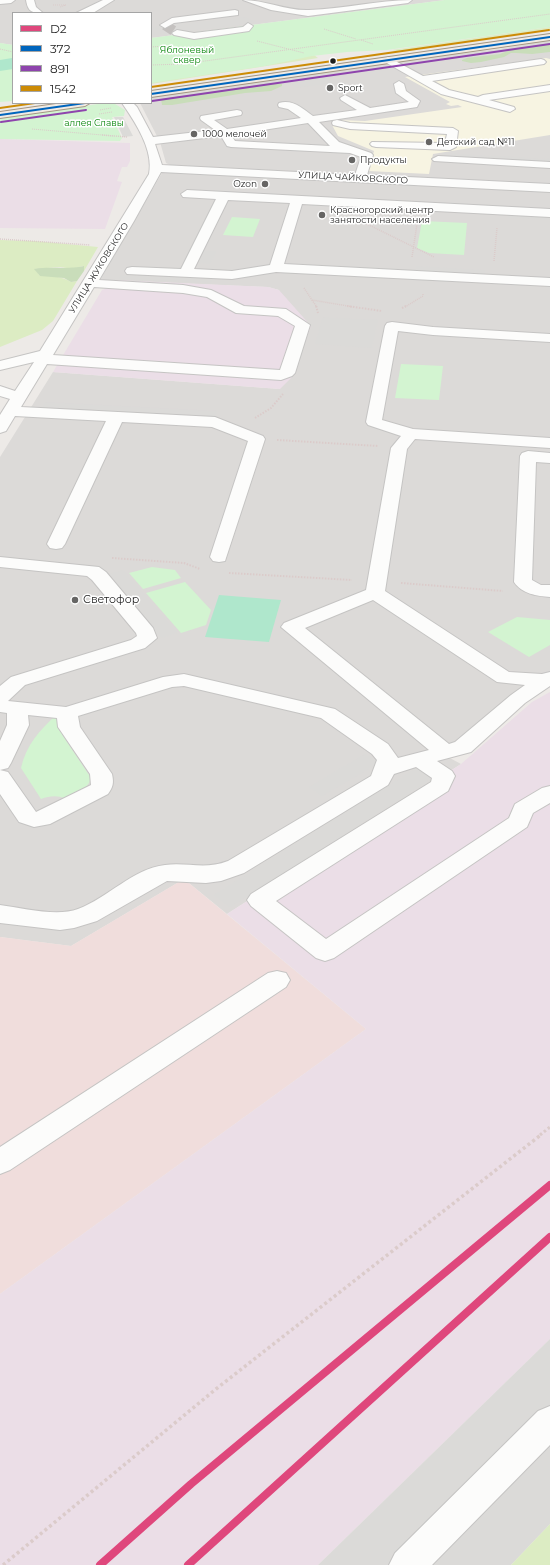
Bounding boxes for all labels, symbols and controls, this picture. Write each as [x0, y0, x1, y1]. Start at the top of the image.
legend [12, 12, 152, 104]
text: D2 [50, 21, 67, 36]
text: 372 [50, 41, 71, 56]
park label: Яблоневый сквер [160, 45, 214, 66]
unlabelled marker [328, 56, 338, 66]
text: 891 [50, 61, 69, 76]
text: 1542 [50, 81, 76, 96]
marker: Sport [325, 83, 335, 93]
place label: Sport [338, 83, 363, 93]
park label: аллея Славы [64, 118, 124, 128]
marker: 1000 мелочей [189, 129, 199, 139]
place label: 1000 мелочей [202, 129, 267, 139]
marker: Детский сад №11 [424, 137, 434, 147]
place label: Детский сад №11 [437, 137, 515, 147]
marker: Продукты [347, 155, 357, 165]
place label: Продукты [360, 155, 407, 165]
street label: УЛИЦА ЧАЙКОВСКОГО [298, 170, 408, 186]
place label: Ozon [233, 179, 257, 189]
marker: Ozon [260, 179, 270, 189]
place label: Красногорский центр занятости населения [330, 205, 434, 226]
marker: Красногорский центр занятости населения [317, 210, 327, 220]
street label: УЛИЦА ЖУКОВСКОГО [67, 221, 131, 315]
place label: Светофор [83, 593, 139, 607]
marker: Светофор [70, 595, 80, 605]

